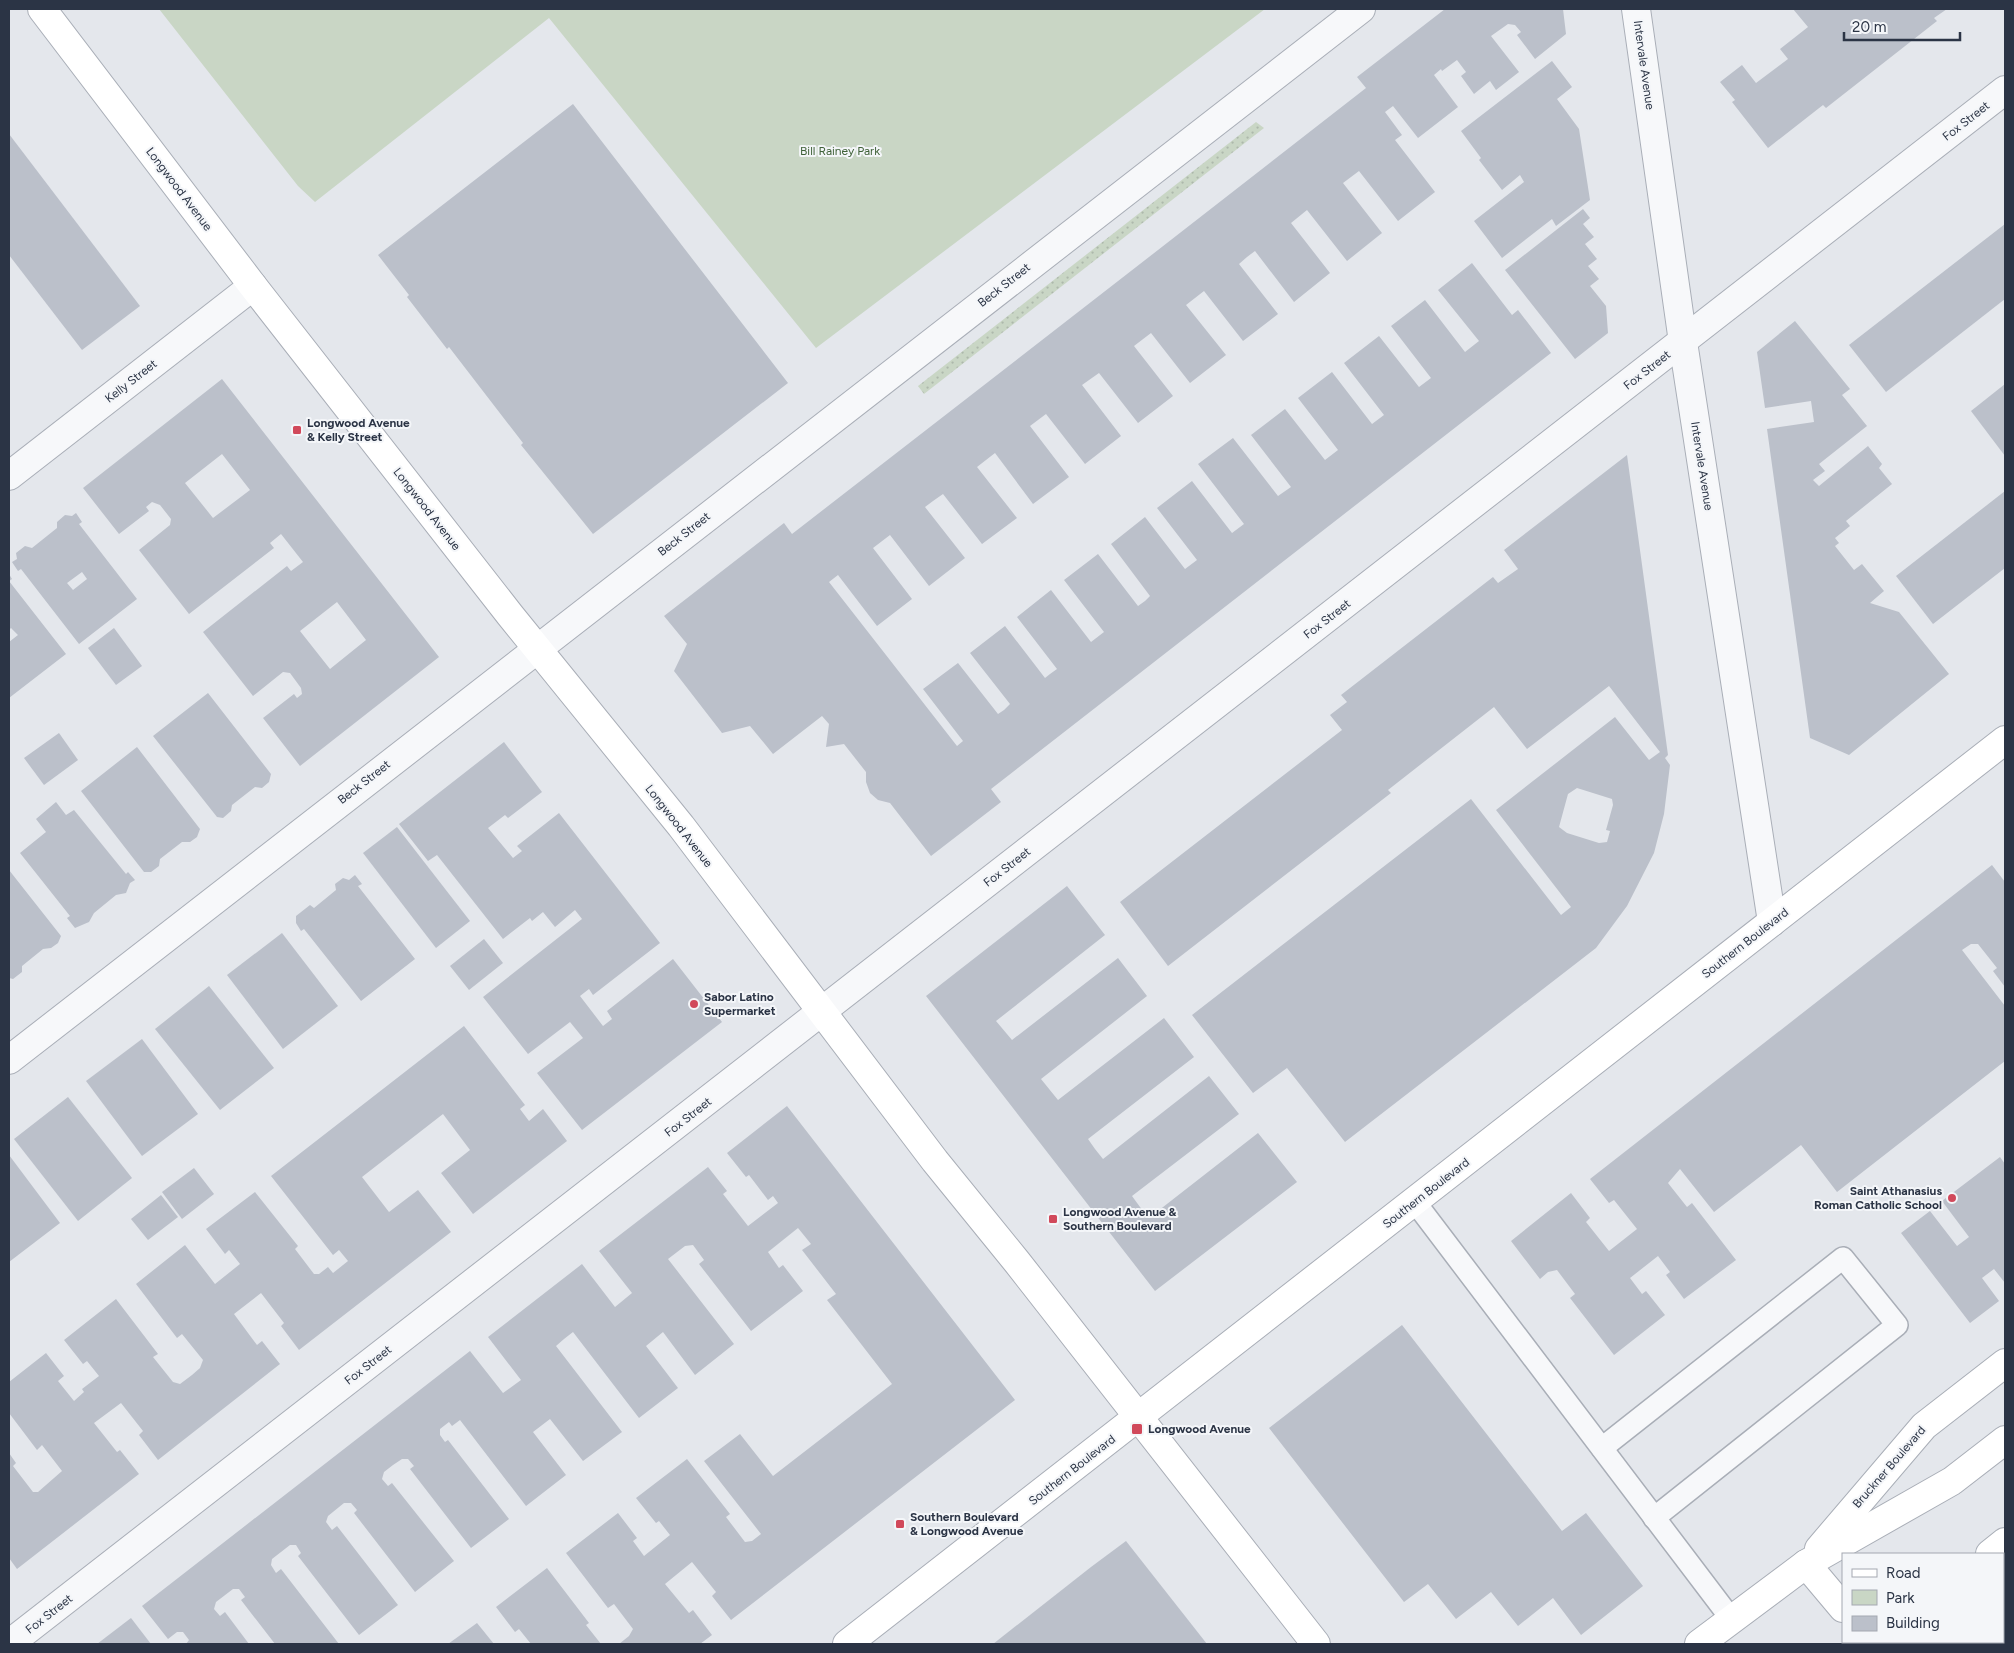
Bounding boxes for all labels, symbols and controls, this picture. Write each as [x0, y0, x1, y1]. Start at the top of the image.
scale bar [1844, 10, 1960, 42]
text: 20 m [1852, 18, 1886, 36]
street label: Intervale Avenue [1631, 19, 1657, 111]
street label: Fox Street [1940, 98, 1993, 144]
park label: Bill Rainey Park [800, 144, 880, 158]
street label: Longwood Avenue [143, 145, 215, 234]
street label: Beck Street [975, 260, 1033, 310]
street label: Fox Street [1621, 347, 1674, 393]
street label: Kelly Street [102, 356, 160, 406]
place label: Longwood Avenue & Kelly Street [307, 416, 410, 444]
street label: Intervale Avenue [1688, 420, 1716, 512]
marker: Longwood Avenue & Kelly Street [291, 424, 303, 436]
street label: Longwood Avenue [390, 465, 464, 553]
street label: Beck Street [655, 509, 713, 559]
street label: Fox Street [1301, 596, 1354, 642]
street label: Beck Street [335, 757, 393, 807]
street label: Longwood Avenue [642, 782, 716, 870]
street label: Fox Street [981, 844, 1034, 890]
street label: Southern Boulevard [1699, 905, 1791, 981]
place label: Sabor Latino Supermarket [704, 990, 776, 1018]
marker: Sabor Latino Supermarket [688, 998, 700, 1010]
street label: Fox Street [662, 1094, 715, 1140]
street label: Southern Boulevard [1380, 1155, 1472, 1231]
place label: Saint Athanasius Roman Catholic School [1814, 1184, 1942, 1212]
marker: Saint Athanasius Roman Catholic School [1946, 1192, 1958, 1204]
place label: Longwood Avenue & Southern Boulevard [1063, 1205, 1177, 1233]
marker: Longwood Avenue & Southern Boulevard [1047, 1213, 1059, 1225]
street label: Fox Street [342, 1342, 395, 1388]
marker: Longwood Avenue [1130, 1422, 1144, 1436]
place label: Longwood Avenue [1148, 1422, 1251, 1436]
street label: Bruckner Boulevard [1850, 1423, 1928, 1511]
street label: Southern Boulevard [1026, 1432, 1118, 1508]
place label: Southern Boulevard & Longwood Avenue [910, 1510, 1024, 1538]
marker: Southern Boulevard & Longwood Avenue [894, 1518, 906, 1530]
legend [1842, 1553, 2004, 1643]
text: Road [1886, 1564, 1921, 1582]
text: Park [1886, 1589, 1915, 1607]
street label: Fox Street [23, 1591, 76, 1637]
text: Building [1886, 1614, 1940, 1632]

